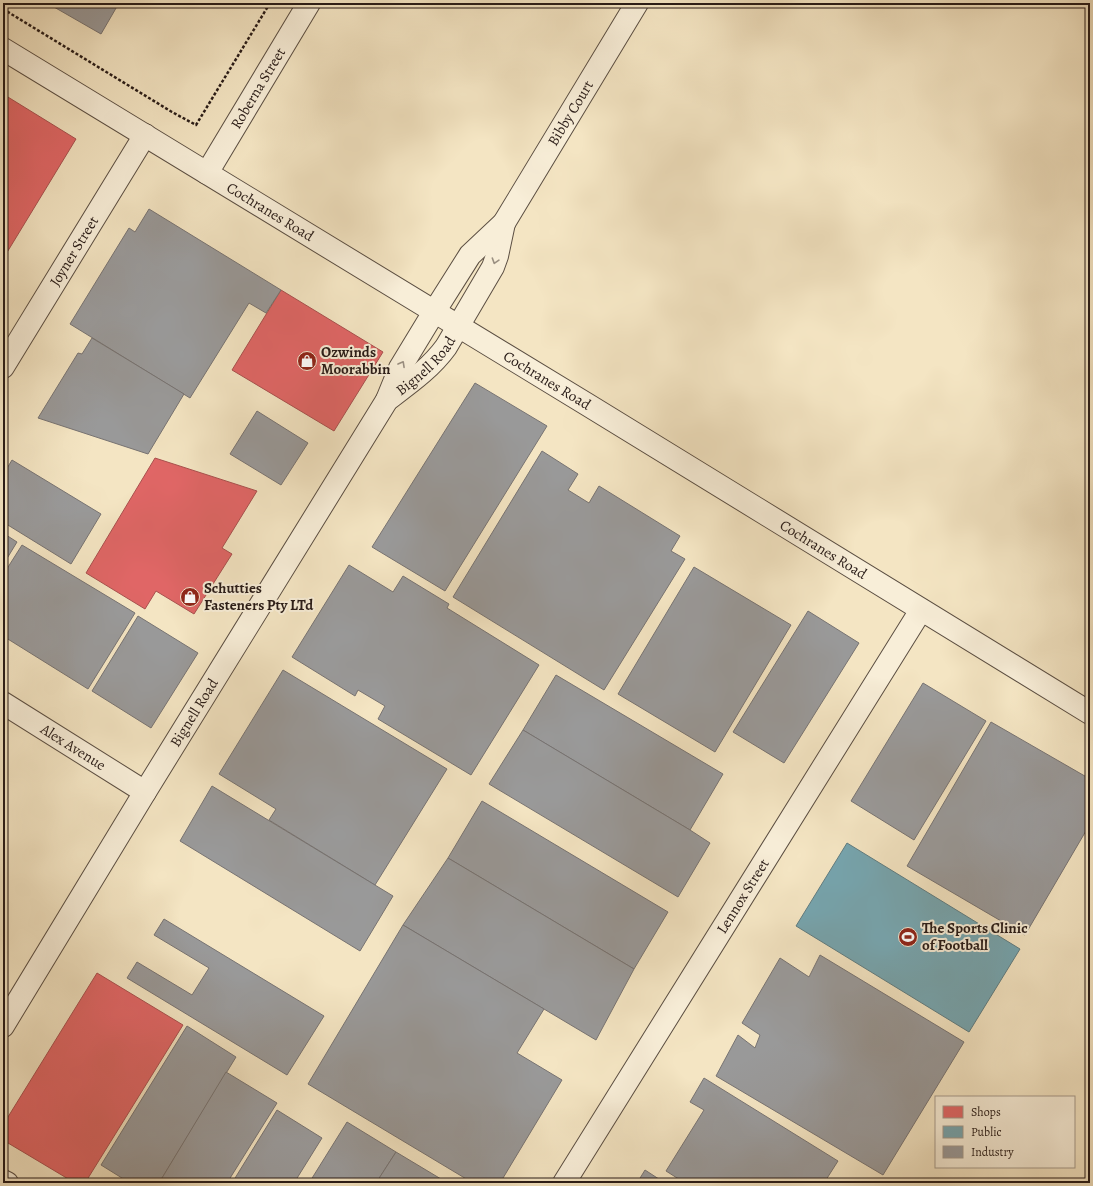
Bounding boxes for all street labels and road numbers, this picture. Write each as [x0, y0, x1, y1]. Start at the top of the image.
street label: Roberna Street [226, 44, 290, 132]
street label: Bibby Court [543, 77, 598, 150]
street label: Cochranes Road [223, 177, 319, 246]
street label: Joyner Street [45, 212, 103, 290]
street label: Bignell Road [392, 332, 461, 400]
street label: Cochranes Road [500, 346, 595, 415]
street label: Cochranes Road [776, 515, 872, 584]
street label: Bignell Road [165, 674, 223, 751]
street label: Alex Avenue [36, 719, 110, 775]
street label: Lennox Street [712, 855, 774, 938]

